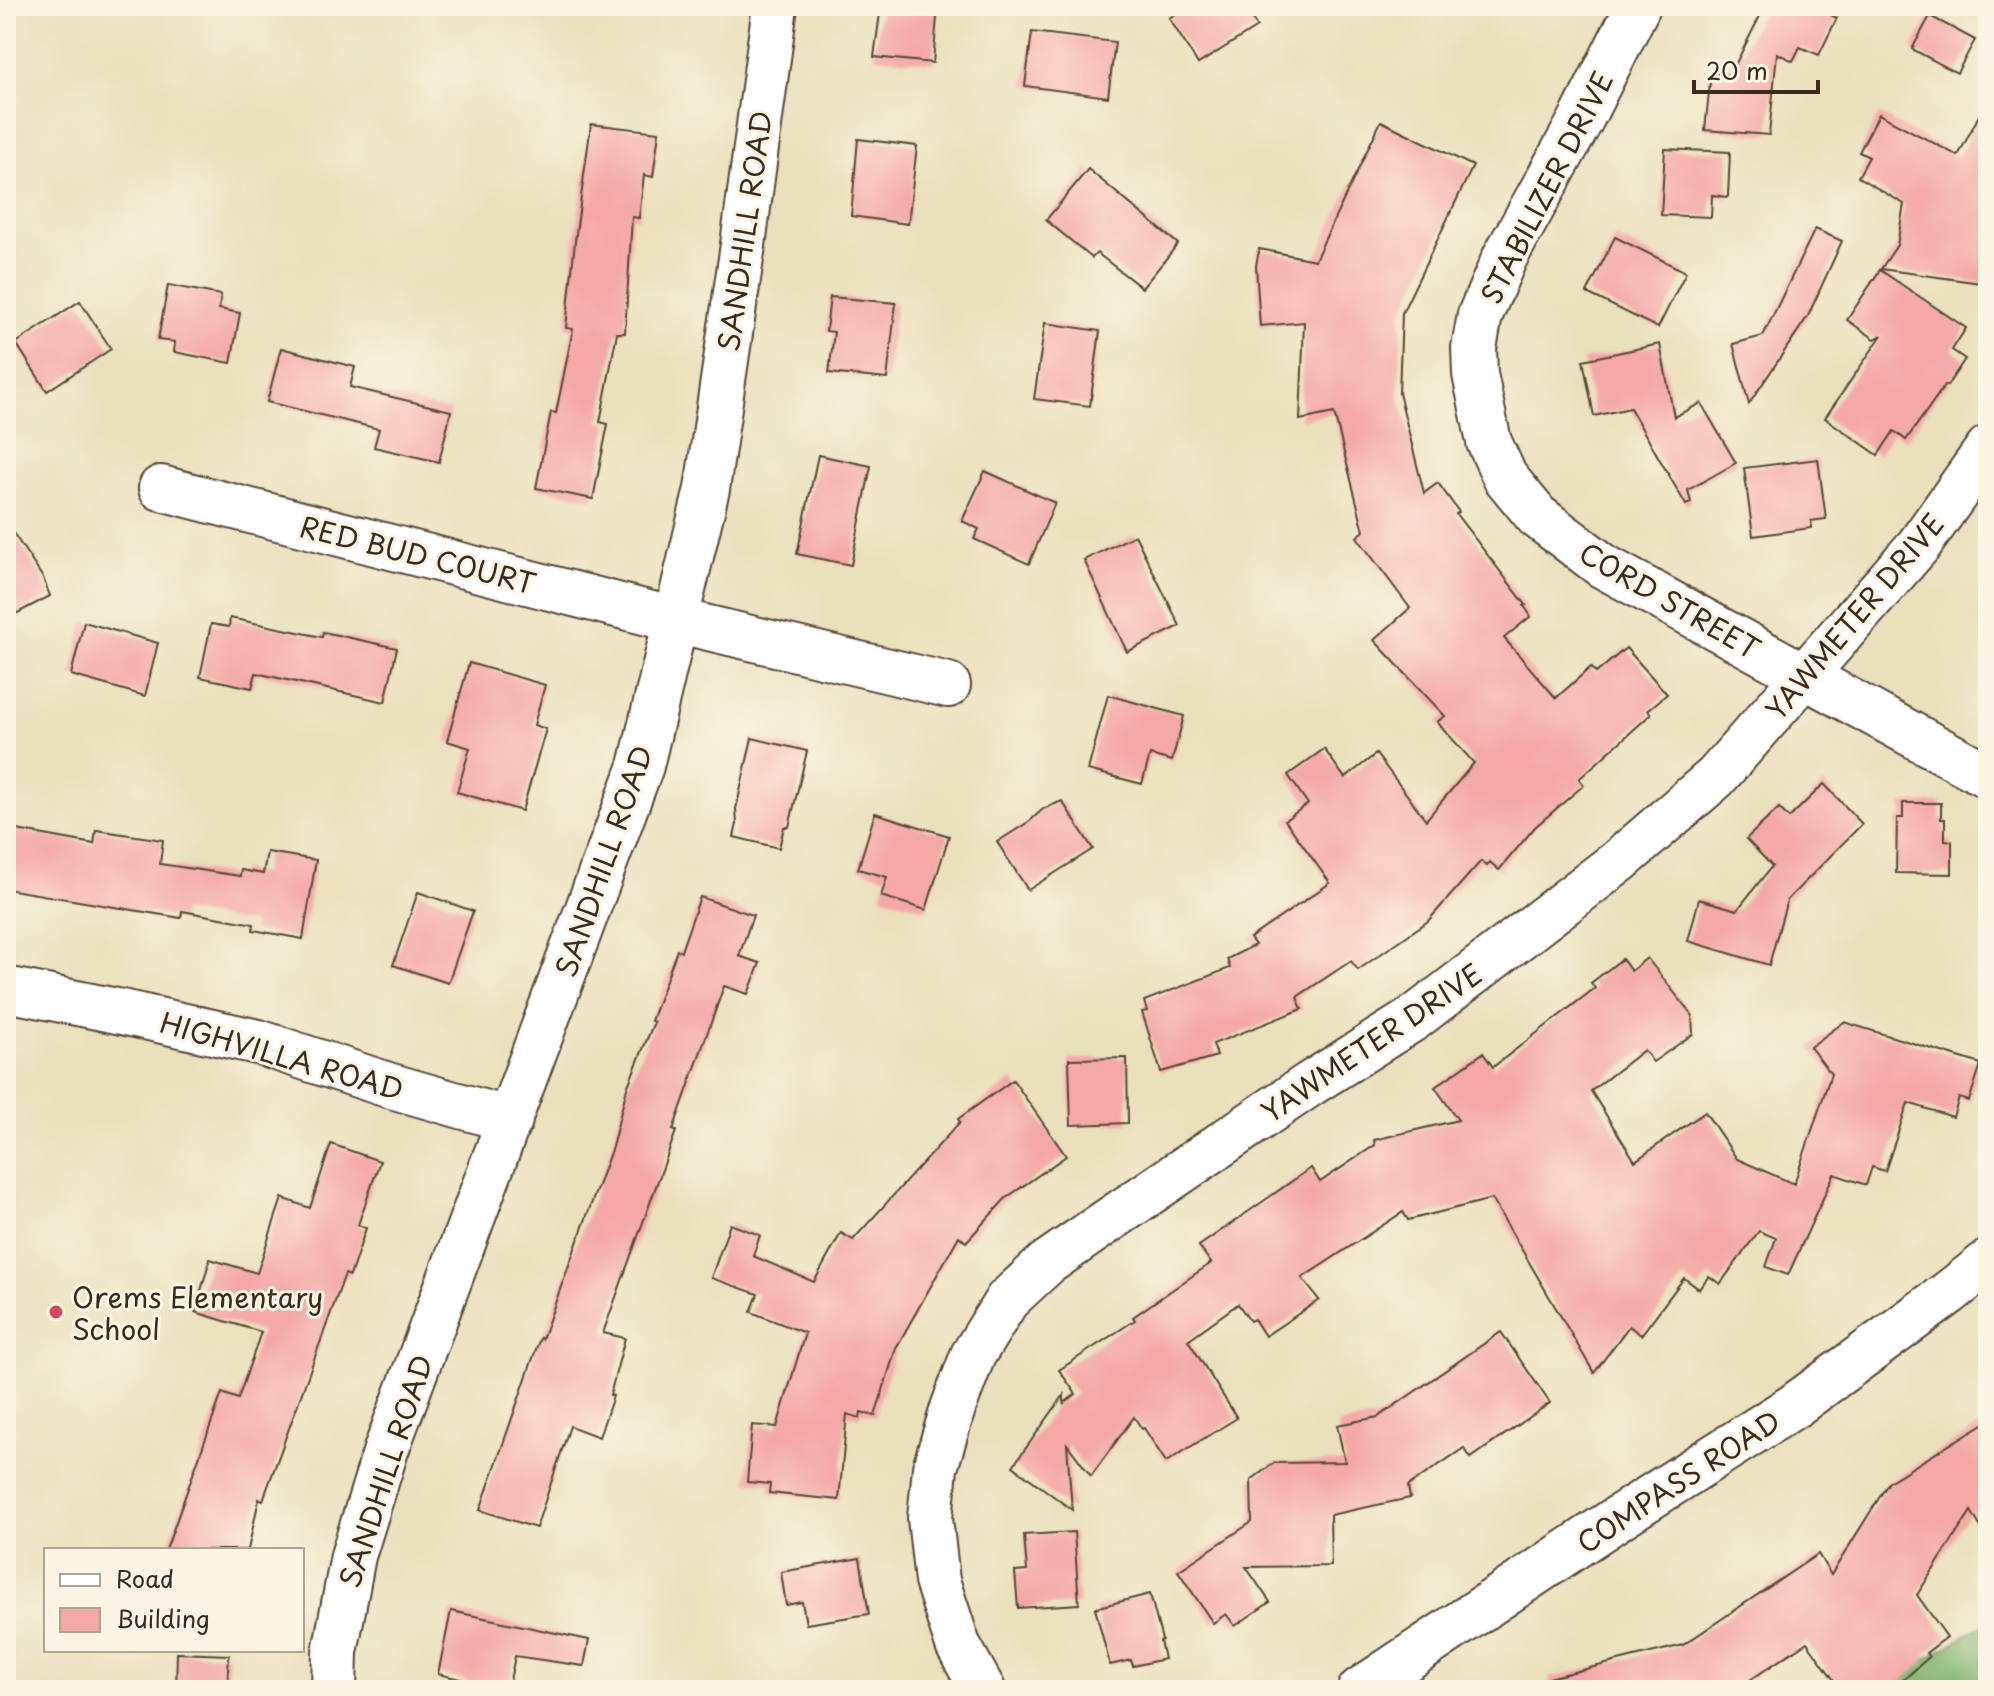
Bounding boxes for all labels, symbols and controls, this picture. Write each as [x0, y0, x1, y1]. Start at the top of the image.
scale bar [1694, 44, 1818, 94]
text: 20 m [1706, 52, 1768, 88]
street label: STABILIZER DRIVE [1469, 63, 1623, 311]
street label: SANDHILL ROAD [706, 108, 782, 354]
street label: YAWMETER DRIVE [1755, 503, 1953, 729]
street label: RED BUD COURT [296, 504, 540, 604]
street label: CORD STREET [1572, 531, 1769, 670]
street label: SANDHILL ROAD [543, 739, 663, 983]
street label: YAWMETER DRIVE [1252, 952, 1490, 1132]
street label: HIGHVILLA ROAD [155, 1000, 409, 1110]
place label: Orems Elementary School [72, 1275, 323, 1350]
marker: Orems Elementary School [47, 1303, 65, 1321]
street label: SANDHILL ROAD [327, 1349, 443, 1593]
street label: COMPASS ROAD [1568, 1399, 1788, 1563]
legend [44, 1548, 304, 1652]
text: Road [116, 1560, 174, 1596]
text: Building [116, 1600, 210, 1636]

